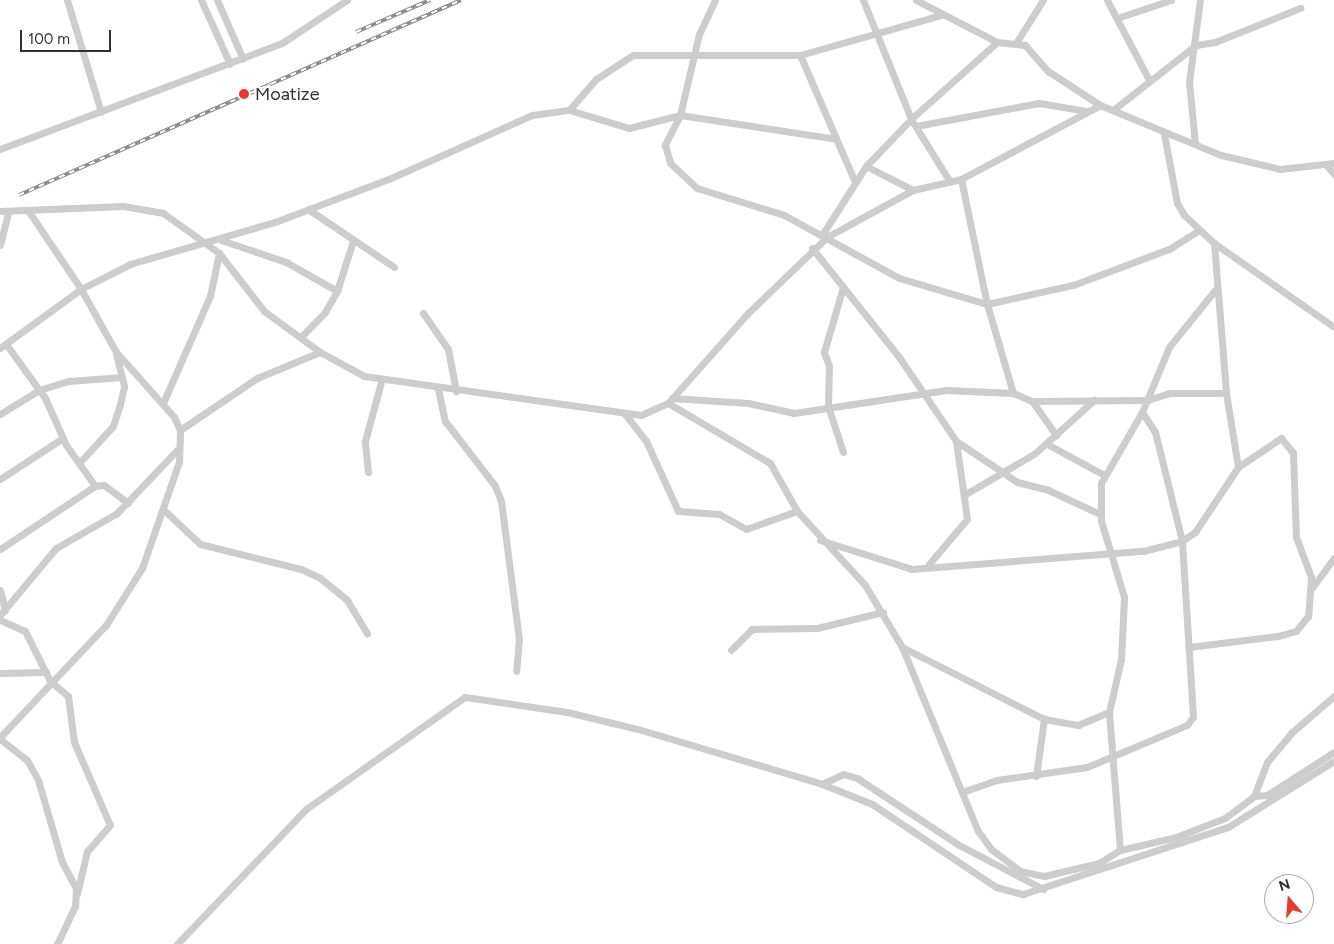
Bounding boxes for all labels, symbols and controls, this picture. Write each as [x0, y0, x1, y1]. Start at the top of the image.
scale bar [22, 20, 114, 52]
text: 100 m [28, 30, 70, 48]
place label: Moatize [255, 83, 319, 105]
marker: Moatize [237, 87, 251, 101]
north arrow [1264, 874, 1314, 924]
text: N [1277, 875, 1292, 895]

